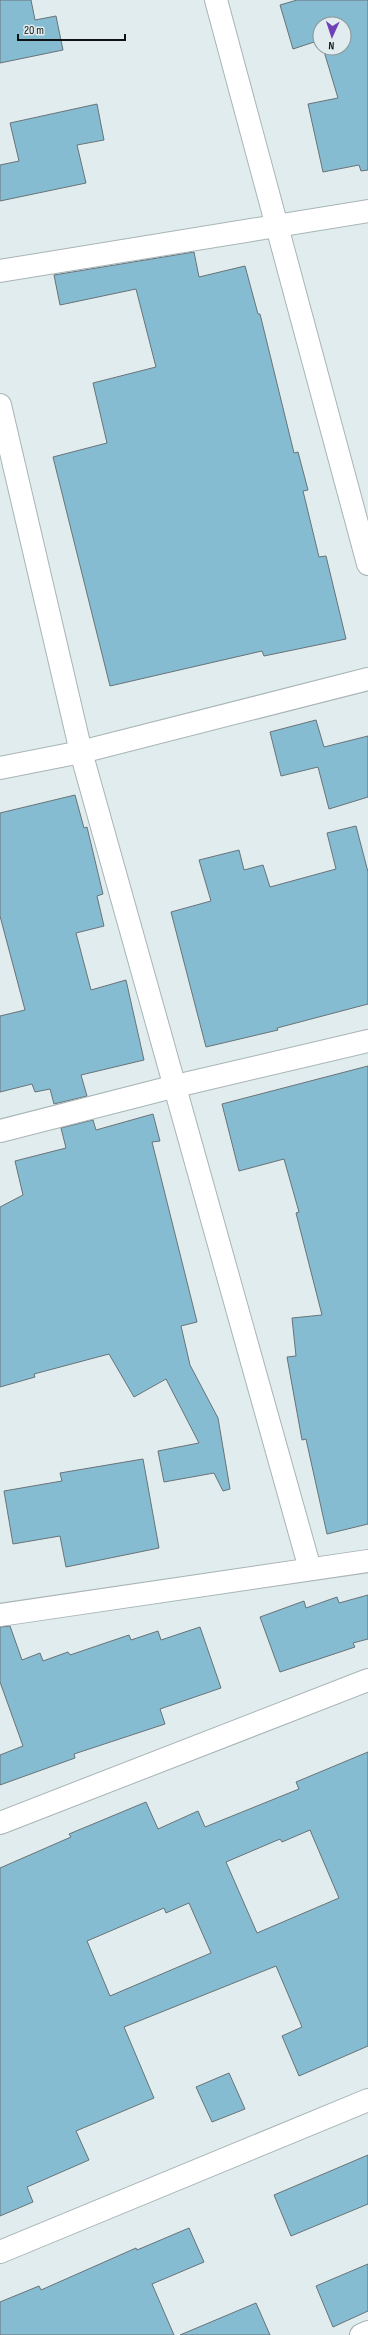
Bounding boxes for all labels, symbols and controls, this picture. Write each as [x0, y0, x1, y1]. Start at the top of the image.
scale bar [18, 16, 125, 42]
north arrow [312, 16, 352, 56]
text: 20 m [24, 23, 44, 38]
text: N [328, 39, 335, 52]

